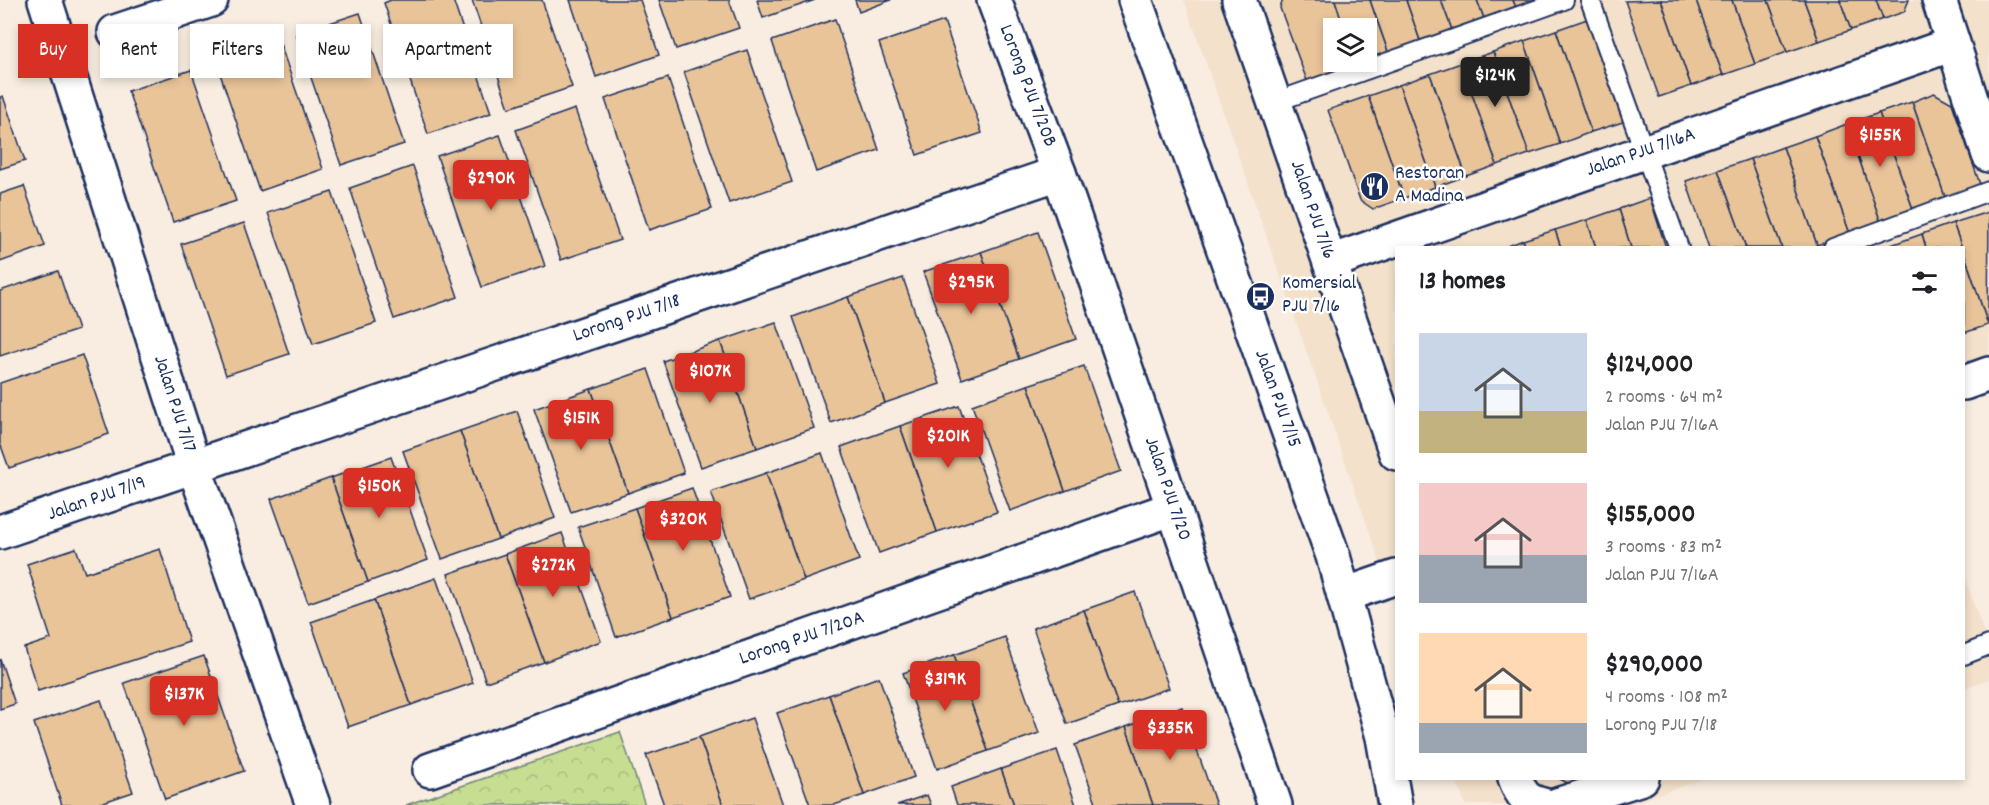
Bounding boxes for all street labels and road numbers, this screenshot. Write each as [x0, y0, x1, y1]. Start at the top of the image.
street label: Lorong PJU 7/20B [991, 21, 1063, 151]
street label: Jalan PJU 7/16A [1583, 121, 1699, 185]
street label: Jalan PJU 7/16 [1282, 157, 1342, 263]
street label: Lorong PJU 7/18 [569, 287, 685, 351]
street label: Jalan PJU 7/15 [1246, 346, 1308, 452]
street label: Jalan PJU 7/17 [145, 352, 203, 456]
street label: Jalan PJU 7/20 [1136, 433, 1198, 545]
street label: Jalan PJU 7/19 [44, 469, 150, 529]
street label: Lorong PJU 7/20A [736, 604, 868, 673]

